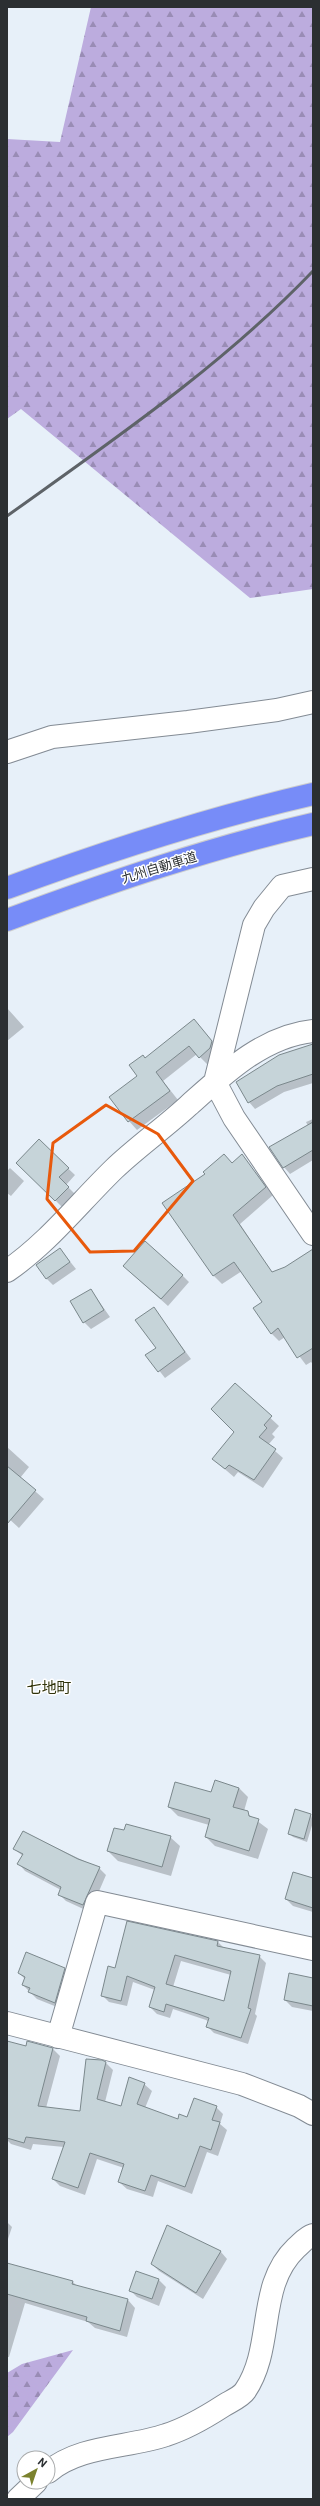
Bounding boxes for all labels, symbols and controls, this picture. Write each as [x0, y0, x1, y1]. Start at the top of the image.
street label: 九州自動車道 [120, 849, 199, 886]
district label: 七地町 [26, 1679, 72, 1697]
north arrow [16, 2450, 56, 2490]
text: N [35, 2455, 49, 2470]

